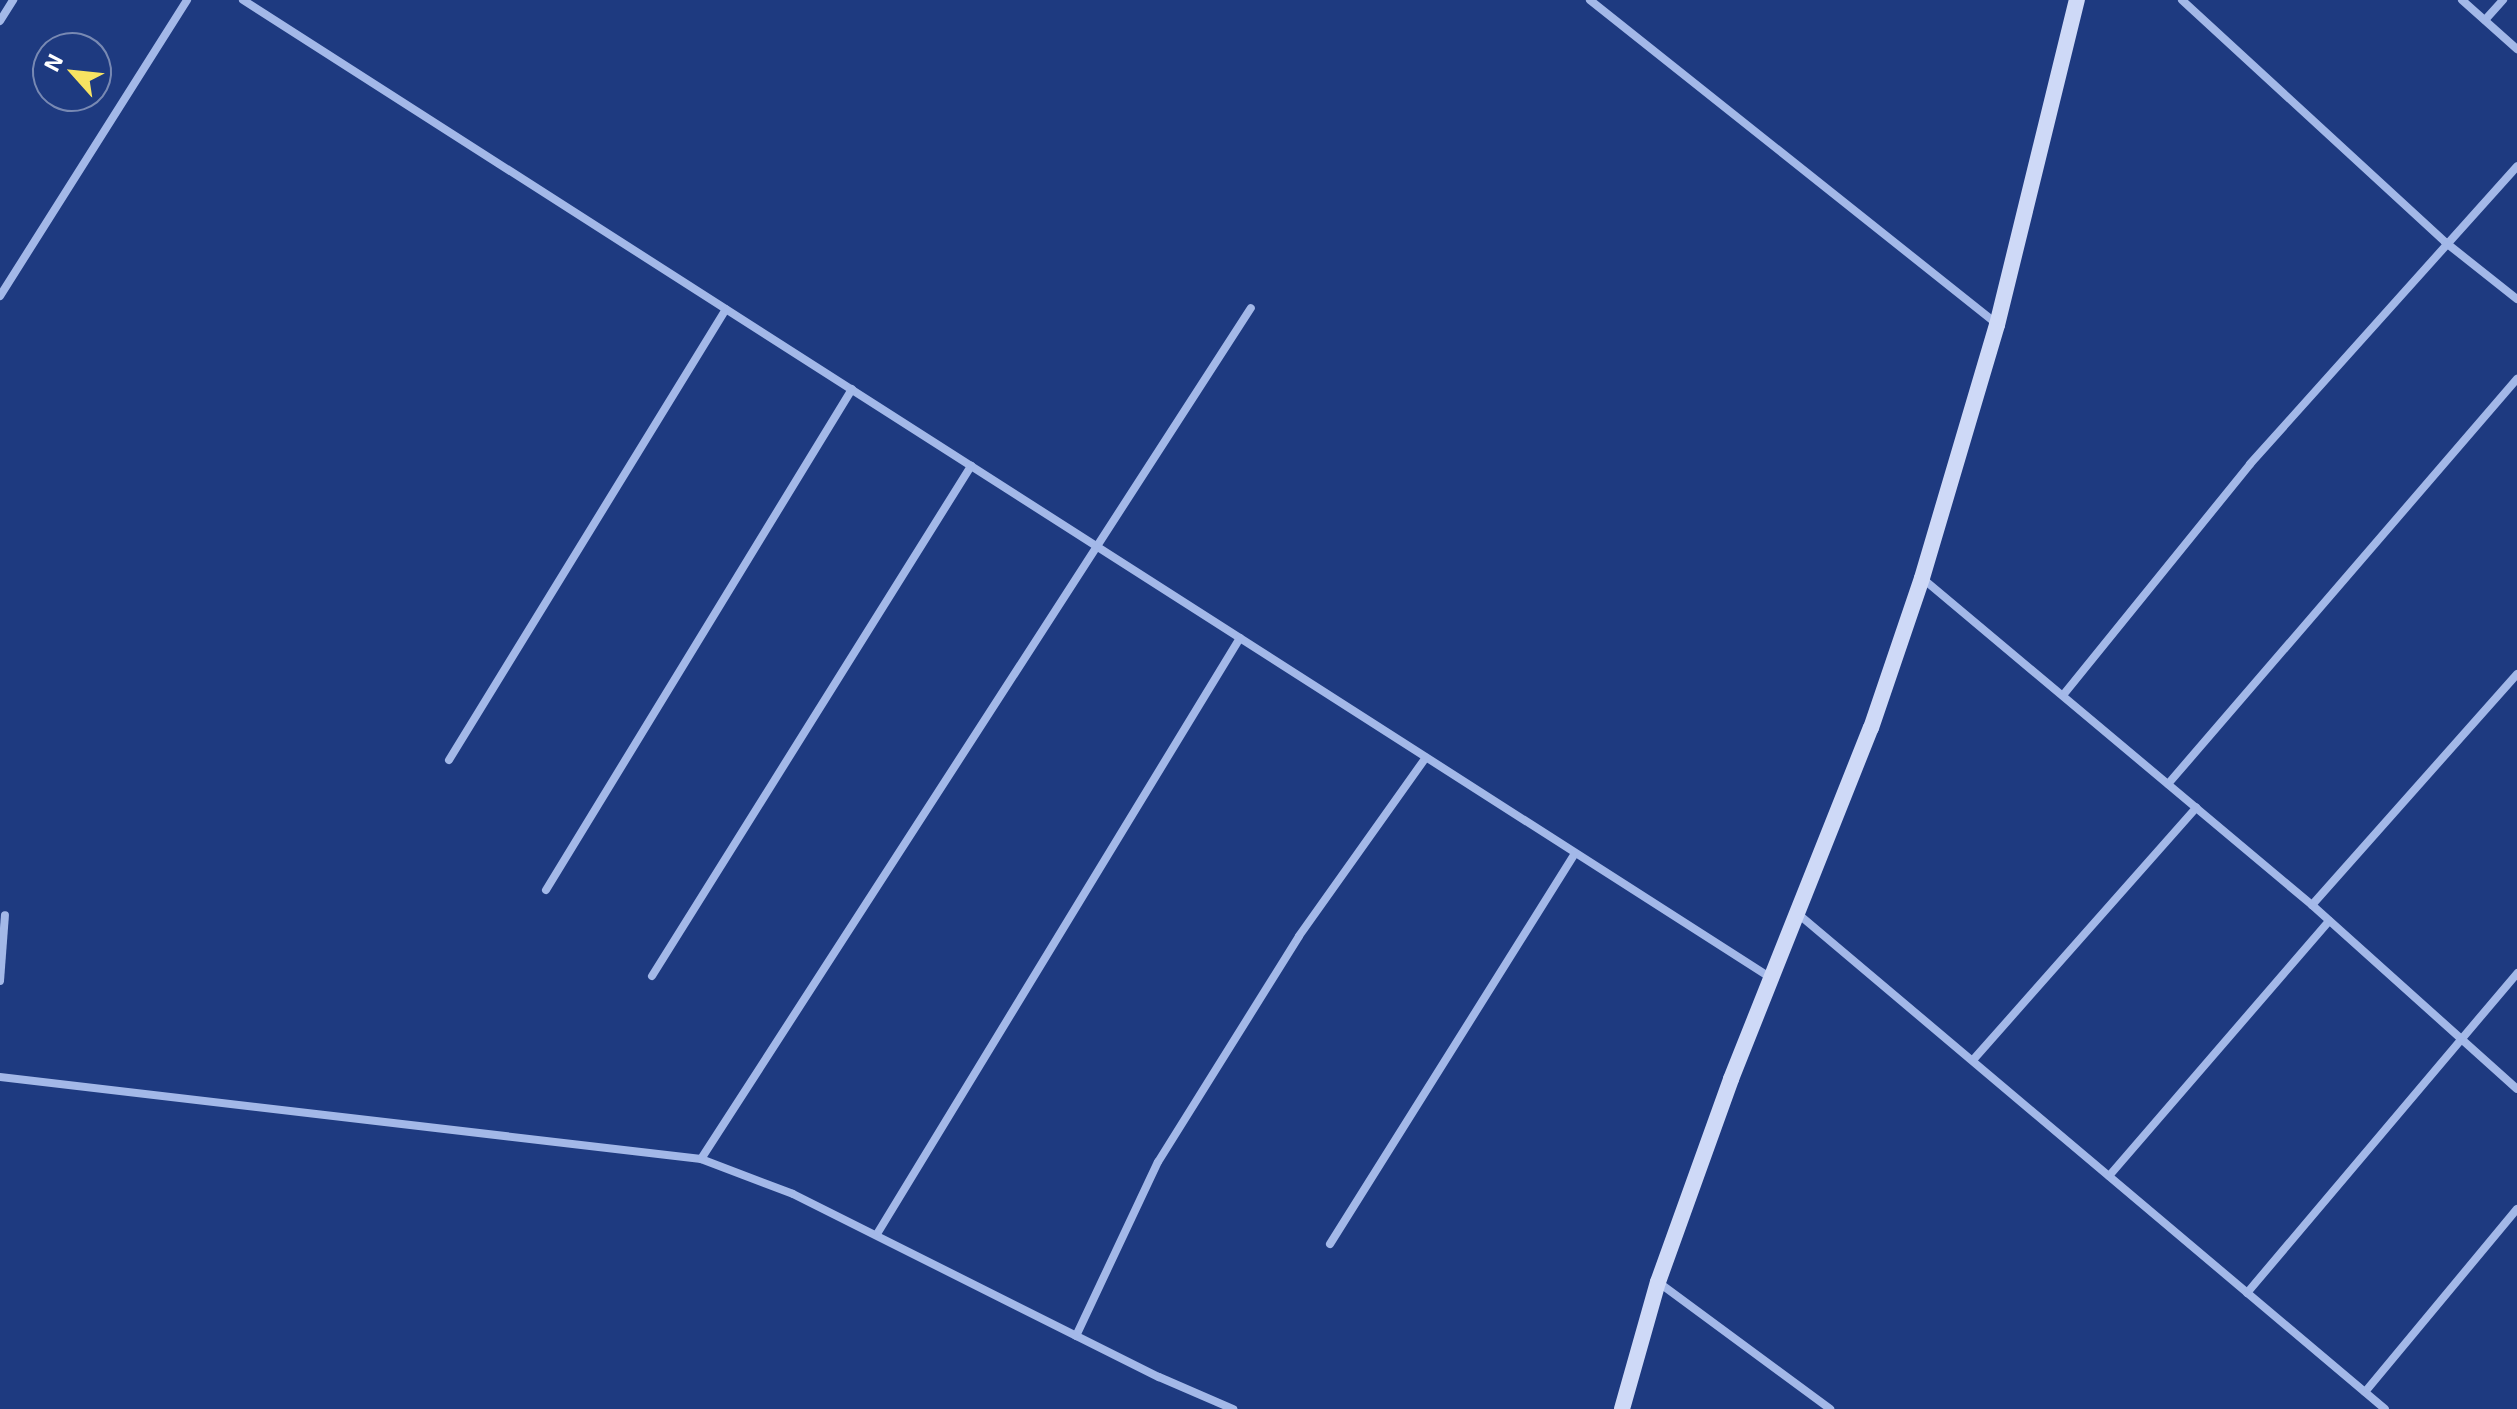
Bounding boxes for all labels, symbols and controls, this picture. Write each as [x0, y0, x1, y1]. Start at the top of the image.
north arrow [32, 32, 112, 112]
text: N [37, 49, 68, 75]

